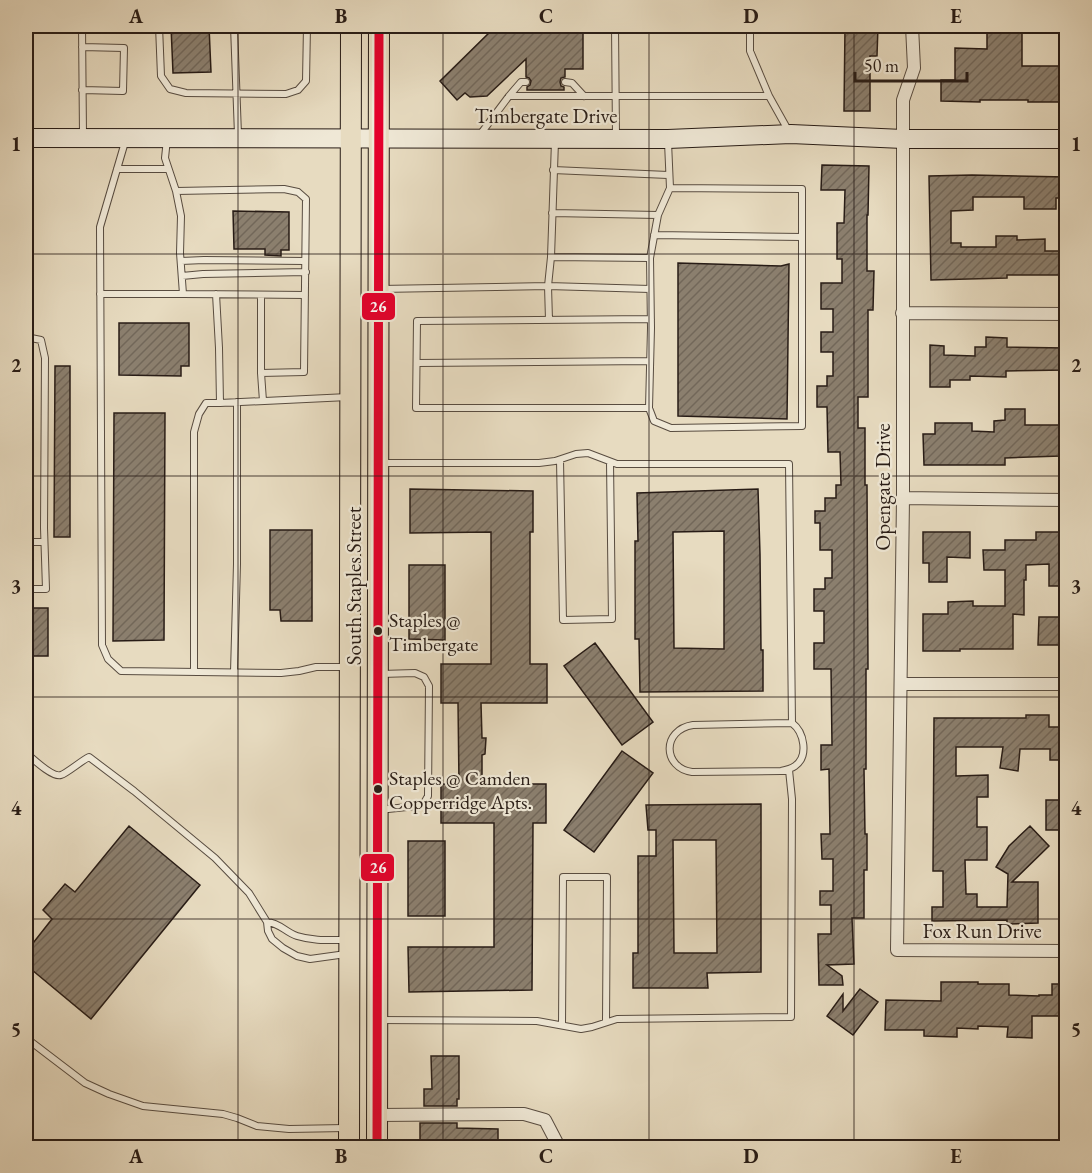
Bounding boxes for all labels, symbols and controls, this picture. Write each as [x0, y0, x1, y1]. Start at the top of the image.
text: A [128, 3, 144, 29]
text: B [335, 3, 347, 29]
text: C [539, 3, 553, 29]
text: D [743, 3, 759, 29]
text: E [950, 3, 962, 29]
scale bar [855, 45, 968, 83]
text: 50 m [864, 54, 899, 77]
street label: Timbergate Drive [475, 102, 617, 129]
text: 1 [11, 131, 21, 157]
text: 1 [1071, 131, 1081, 157]
line badge: 26 [361, 292, 396, 321]
text: 26 [370, 296, 387, 317]
text: 2 [11, 352, 22, 378]
text: 2 [1071, 352, 1082, 378]
street label: Opengate Drive [869, 423, 896, 551]
street label: South Staples Street [340, 506, 367, 665]
text: 3 [11, 573, 21, 599]
text: 3 [1071, 573, 1081, 599]
place label: Staples @ Timbergate [389, 607, 479, 657]
marker: Staples @ Timbergate [372, 625, 384, 637]
place label: Staples @ Camden Copperridge Apts. [389, 765, 532, 815]
marker: Staples @ Camden Copperridge Apts. [372, 783, 384, 795]
text: 4 [11, 795, 22, 821]
text: 4 [1071, 795, 1082, 821]
line badge: 26 [360, 853, 395, 882]
text: 26 [370, 857, 387, 878]
street label: Fox Run Drive [922, 917, 1042, 944]
text: 5 [11, 1016, 21, 1042]
text: 5 [1071, 1016, 1081, 1042]
text: A [128, 1143, 144, 1169]
text: B [335, 1143, 347, 1169]
text: C [539, 1143, 553, 1169]
text: D [743, 1143, 759, 1169]
text: E [950, 1143, 962, 1169]

